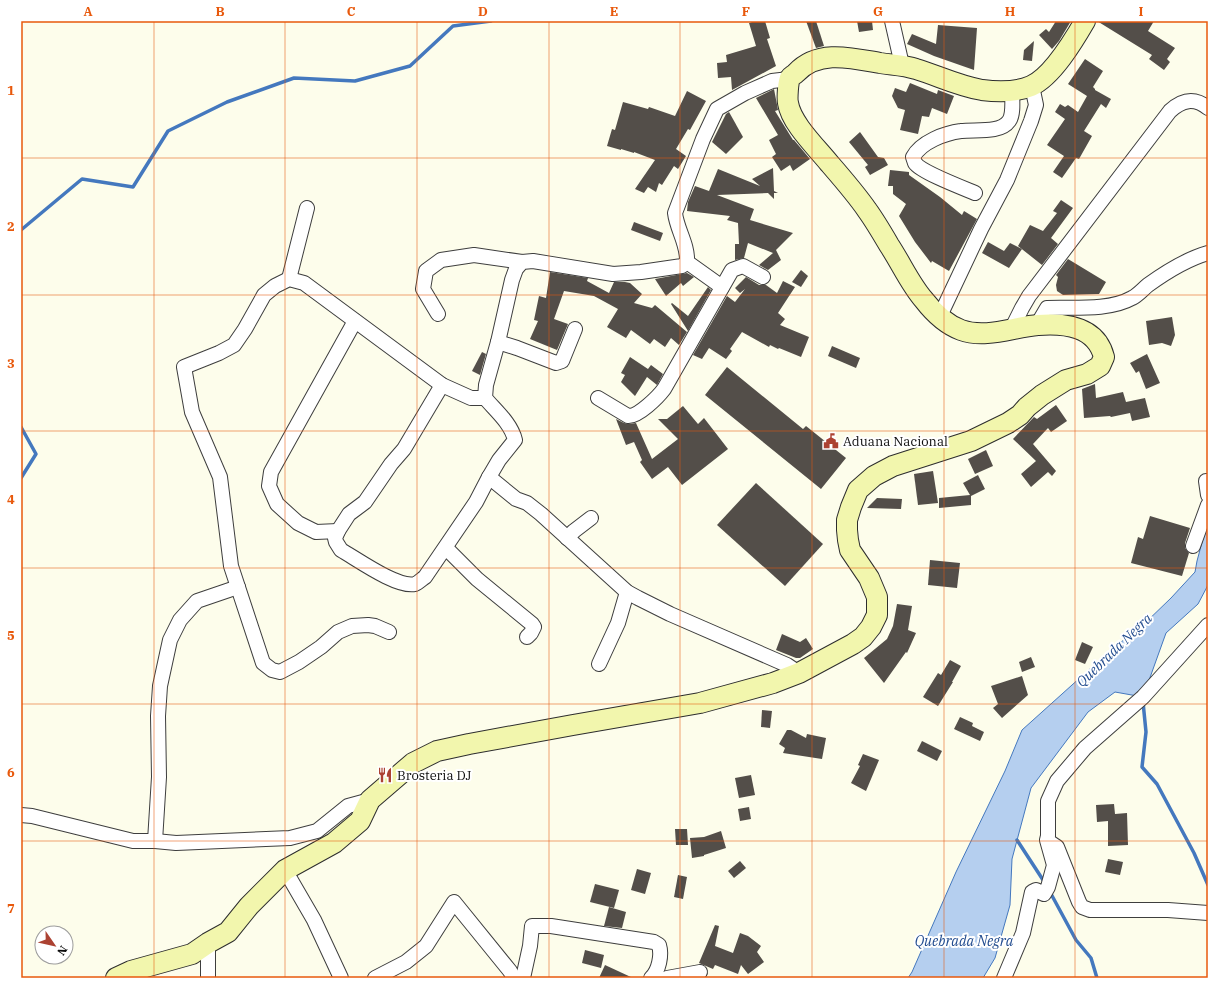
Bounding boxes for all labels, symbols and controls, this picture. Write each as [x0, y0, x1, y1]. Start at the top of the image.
text: A [83, 3, 93, 20]
text: B [215, 3, 225, 20]
text: C [347, 3, 356, 20]
text: D [478, 3, 488, 20]
text: E [610, 3, 618, 20]
text: F [742, 3, 750, 20]
text: G [873, 3, 883, 20]
text: H [1005, 3, 1016, 20]
text: I [1139, 3, 1144, 20]
text: 1 [7, 82, 15, 99]
text: 2 [7, 218, 15, 235]
text: 3 [7, 355, 15, 372]
public building icon: Aduana Nacional [822, 432, 840, 450]
place label: Aduana Nacional [843, 433, 948, 450]
text: 4 [7, 491, 15, 508]
water label: Quebrada Negra [1072, 609, 1156, 691]
text: 5 [7, 627, 15, 644]
text: 6 [7, 764, 15, 781]
restaurant icon: Brosteria DJ [376, 766, 394, 784]
place label: Brosteria DJ [397, 767, 472, 784]
text: 7 [7, 900, 15, 917]
north arrow [34, 925, 74, 965]
water label: Quebrada Negra [915, 932, 1014, 950]
text: N [54, 943, 71, 958]

